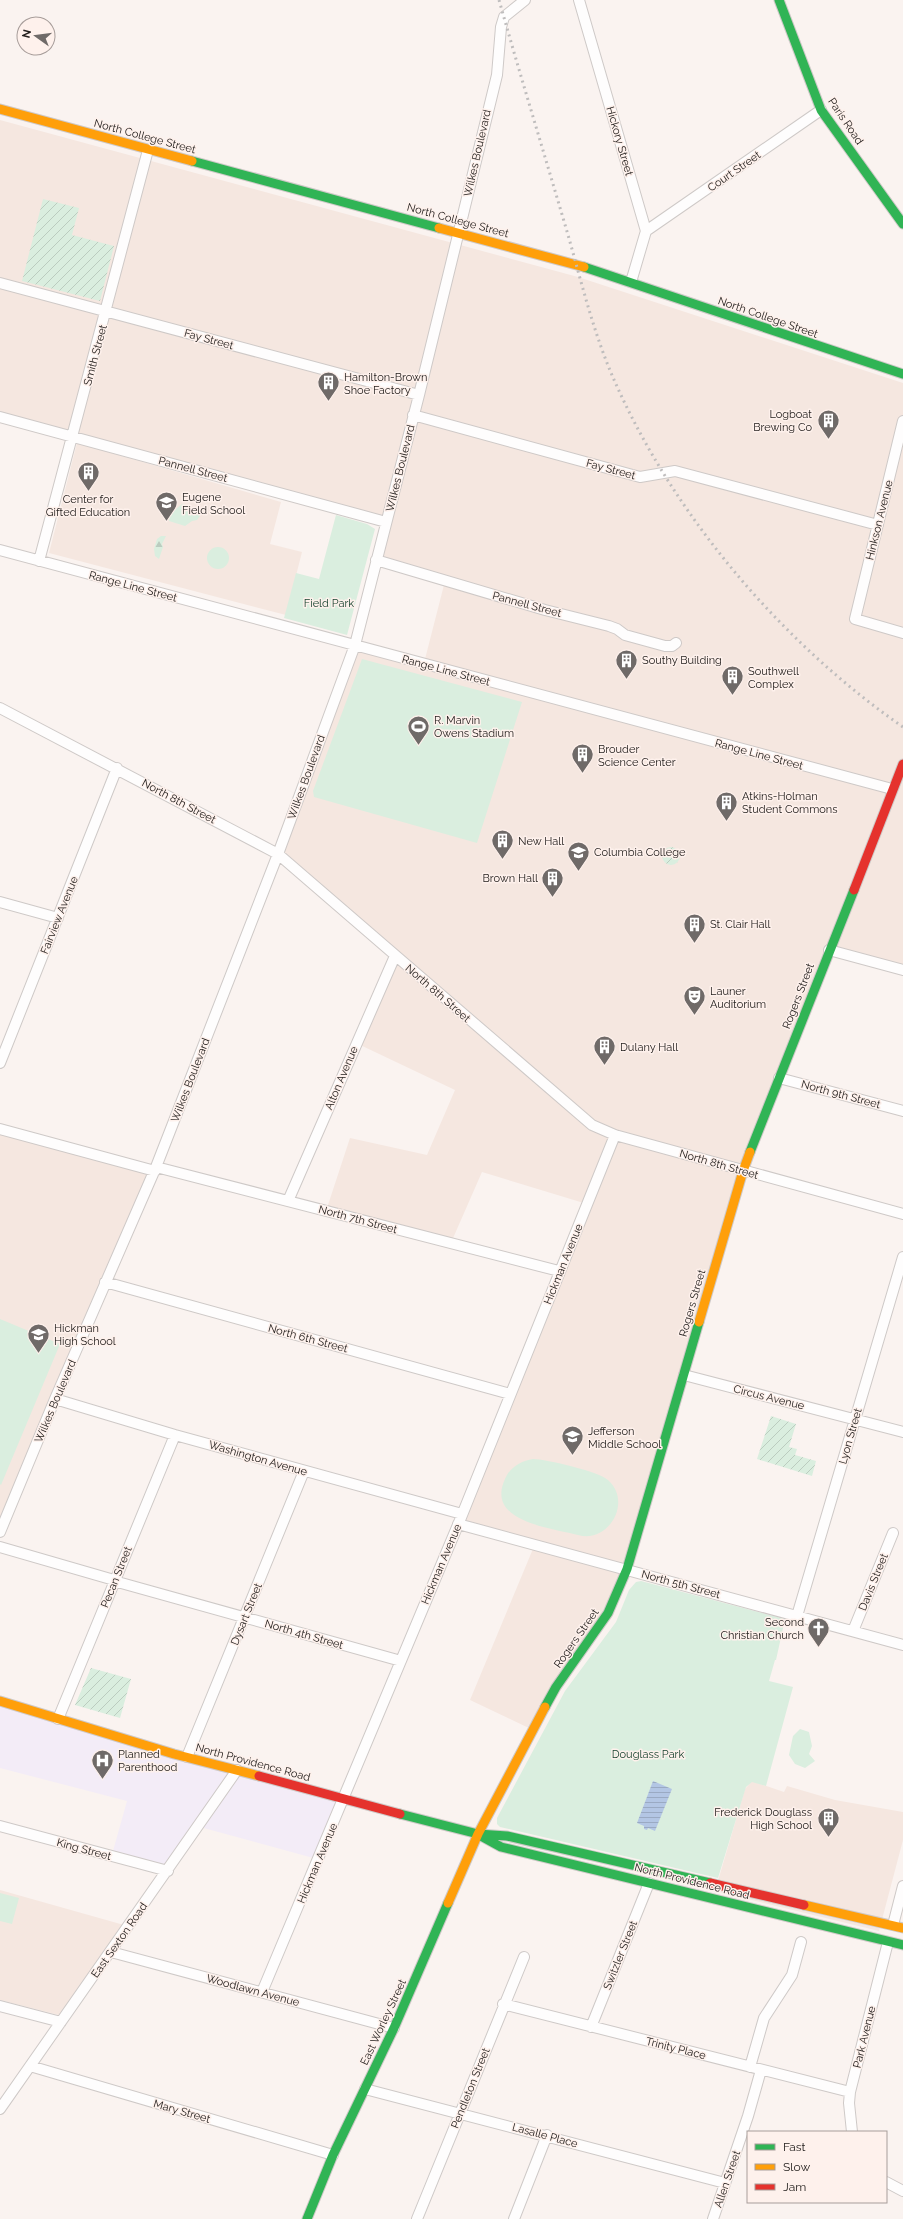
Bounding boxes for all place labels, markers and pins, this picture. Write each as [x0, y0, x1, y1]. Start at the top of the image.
building icon: Hamilton-Brown Shoe Factory [315, 370, 341, 403]
place label: Hamilton-Brown Shoe Factory [344, 371, 427, 397]
building icon: Logboat Brewing Co [815, 407, 841, 440]
place label: Logboat Brewing Co [753, 408, 812, 434]
building icon: Center for Gifted Education [75, 460, 101, 493]
school or university icon: Eugene Field School [153, 490, 179, 523]
place label: Eugene Field School [182, 491, 245, 517]
place label: Center for Gifted Education [46, 493, 130, 519]
building icon: Southy Building [614, 647, 640, 680]
place label: Southy Building [642, 654, 722, 667]
building icon: Southwell Complex [720, 664, 746, 697]
place label: Southwell Complex [748, 665, 799, 691]
sports icon: R. Marvin Owens Stadium [406, 713, 432, 746]
place label: R. Marvin Owens Stadium [434, 714, 514, 740]
building icon: Brouder Science Center [569, 742, 595, 775]
place label: Brouder Science Center [598, 743, 676, 769]
building icon: Atkins-Holman Student Commons [714, 789, 740, 822]
place label: Atkins-Holman Student Commons [742, 790, 838, 816]
building icon: New Hall [490, 828, 516, 861]
place label: New Hall [518, 835, 564, 848]
school or university icon: Columbia College [566, 839, 592, 872]
place label: Columbia College [594, 846, 686, 859]
building icon: Brown Hall [540, 865, 566, 898]
place label: Brown Hall [482, 872, 538, 885]
building icon: St. Clair Hall [682, 911, 708, 944]
place label: St. Clair Hall [710, 918, 771, 931]
theatre icon: Launer Auditorium [682, 984, 708, 1017]
place label: Launer Auditorium [710, 985, 766, 1011]
building icon: Dulany Hall [591, 1034, 617, 1067]
place label: Dulany Hall [620, 1041, 678, 1054]
school or university icon: Hickman High School [25, 1321, 51, 1354]
place label: Hickman High School [54, 1322, 116, 1348]
school or university icon: Jefferson Middle School [559, 1424, 585, 1457]
place label: Jefferson Middle School [588, 1425, 661, 1451]
church icon: Second Christian Church [806, 1615, 832, 1648]
place label: Second Christian Church [721, 1616, 804, 1642]
hospital icon: Planned Parenthood [89, 1747, 115, 1780]
place label: Planned Parenthood [118, 1748, 177, 1774]
building icon: Frederick Douglass High School [815, 1805, 841, 1838]
place label: Frederick Douglass High School [714, 1806, 812, 1832]

